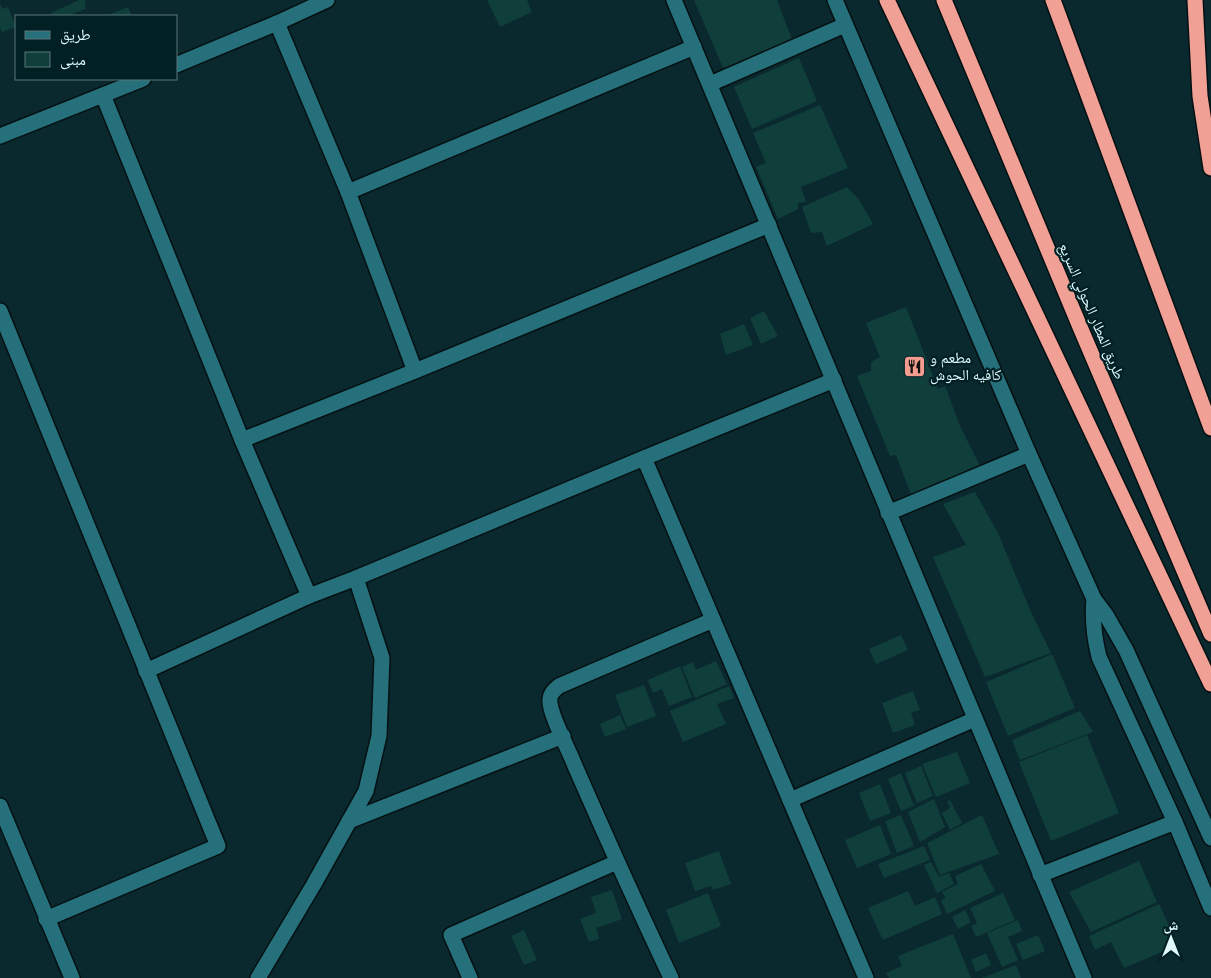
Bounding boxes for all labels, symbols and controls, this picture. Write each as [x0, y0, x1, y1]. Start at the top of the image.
legend [15, 15, 178, 80]
text: طريق [60, 25, 91, 45]
text: مبنى [60, 50, 86, 70]
street label: طريق المطار الحولي السريع [1053, 240, 1130, 383]
place label: مطعم و كافيه الحوش [930, 348, 1001, 385]
restaurant icon: مطعم و كافيه الحوش [902, 355, 926, 379]
north arrow [1146, 913, 1196, 963]
text: ش [1164, 916, 1179, 934]

